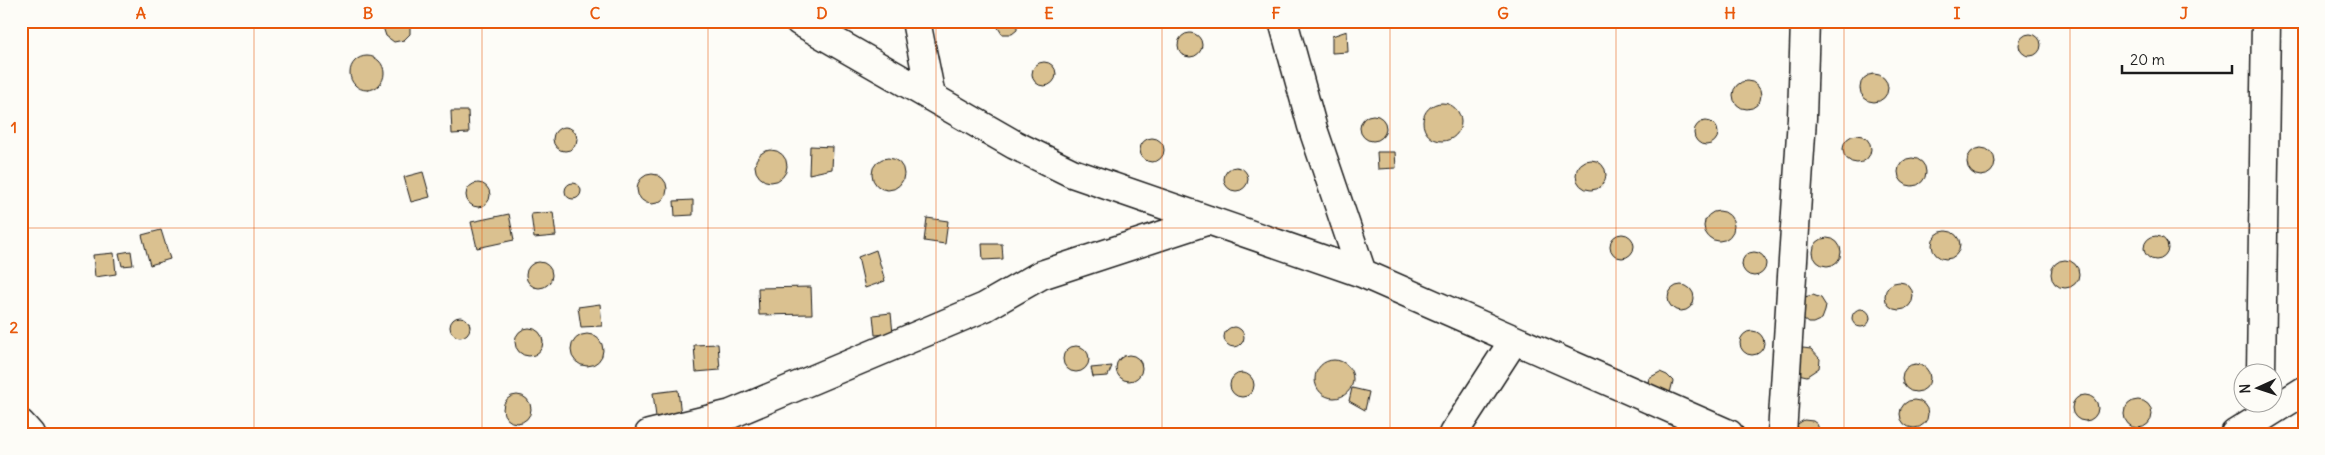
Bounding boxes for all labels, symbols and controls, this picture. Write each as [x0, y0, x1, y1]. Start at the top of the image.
text: A [136, 3, 146, 23]
text: B [363, 3, 374, 23]
text: C [590, 3, 601, 23]
text: D [816, 3, 828, 23]
text: E [1044, 3, 1054, 23]
text: F [1271, 3, 1281, 23]
text: G [1497, 3, 1509, 23]
text: H [1724, 3, 1736, 23]
text: I [1954, 3, 1961, 23]
text: J [2180, 3, 2189, 23]
scale bar [2122, 42, 2232, 74]
text: 20 m [2130, 50, 2165, 69]
text: 1 [11, 117, 17, 137]
text: 2 [10, 317, 19, 337]
north arrow [2232, 362, 2282, 412]
text: N [2236, 383, 2254, 394]

